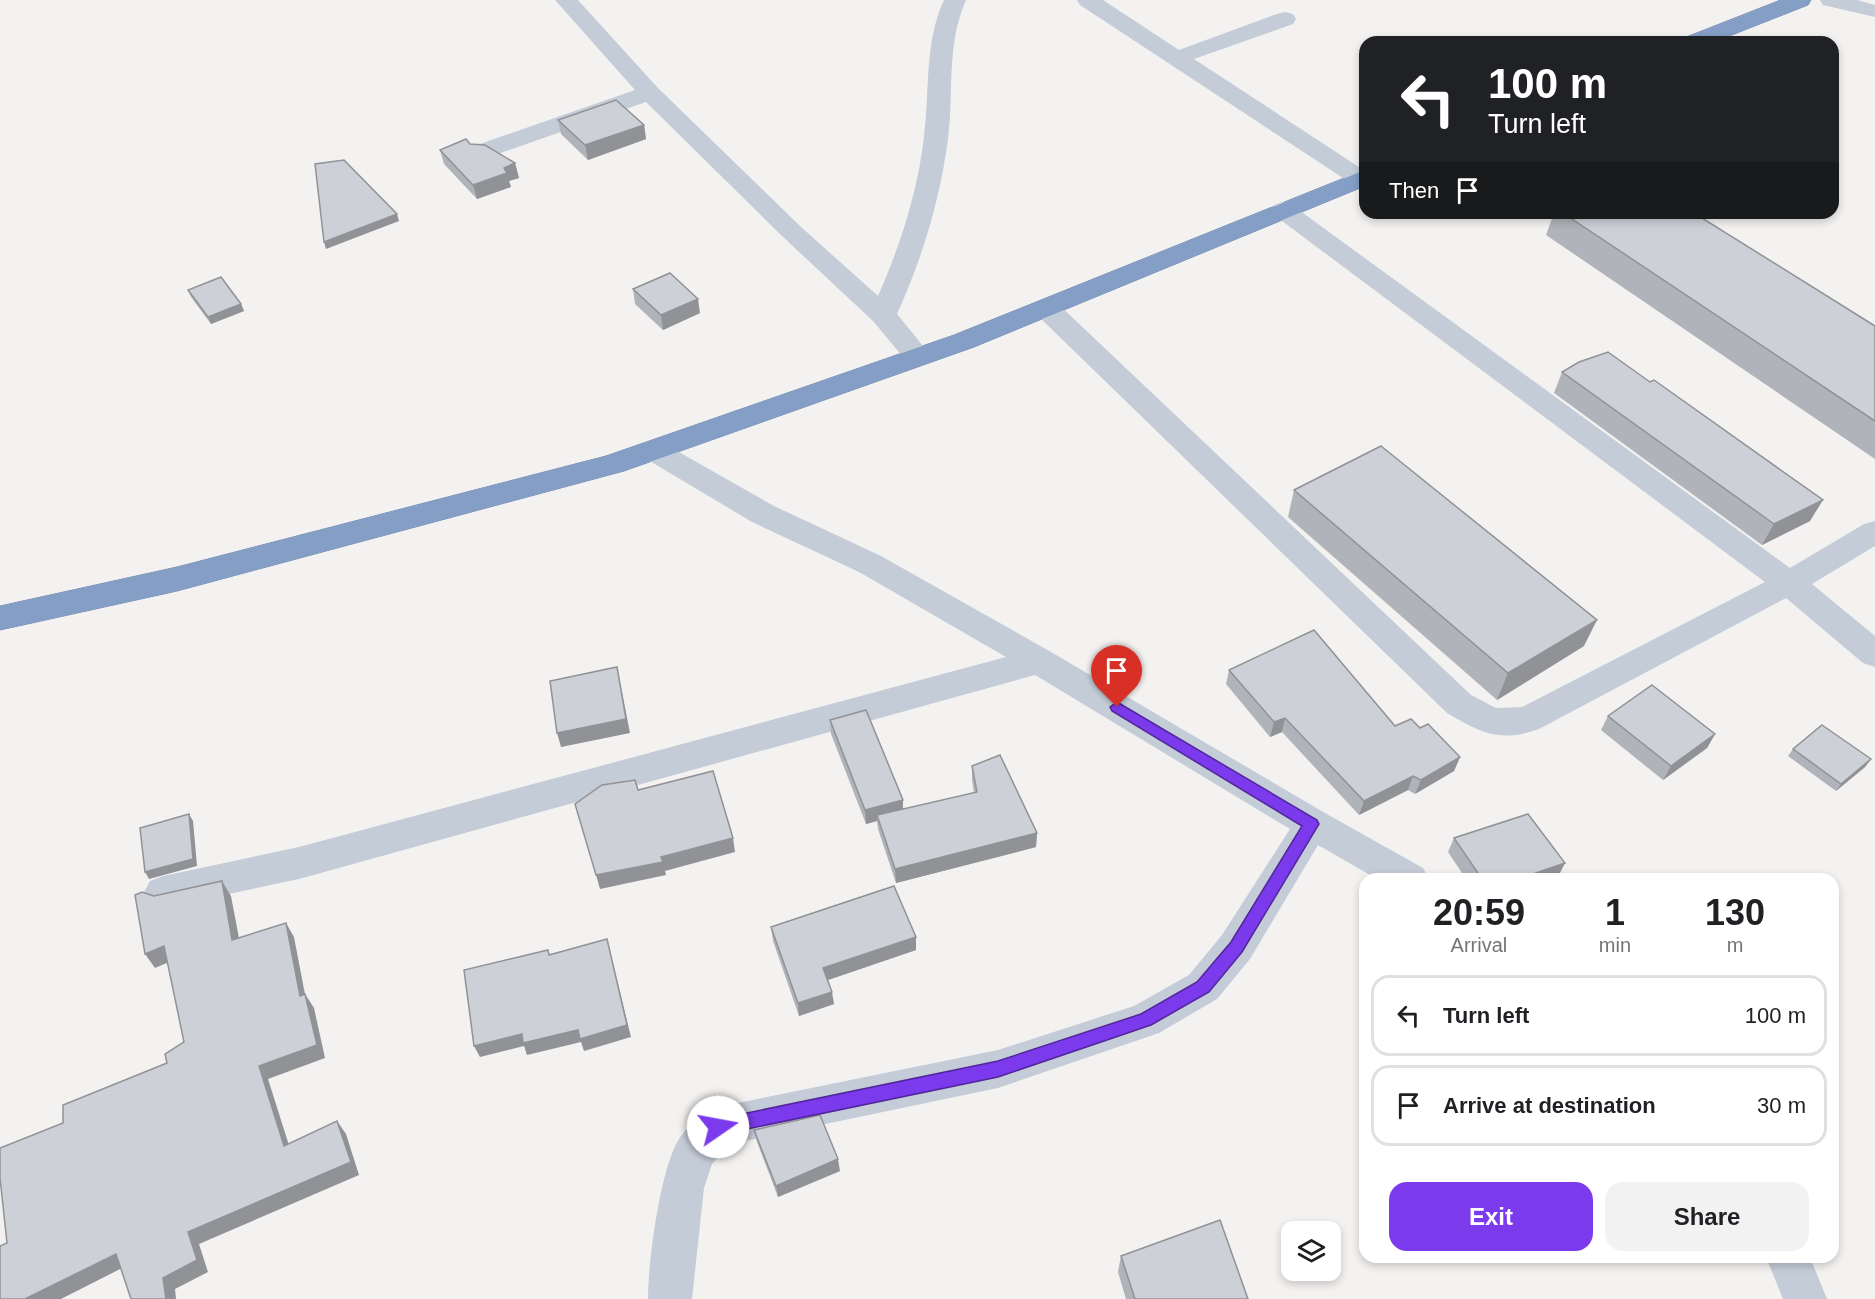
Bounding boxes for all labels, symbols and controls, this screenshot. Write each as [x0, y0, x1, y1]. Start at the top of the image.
icon: left [1389, 60, 1467, 138]
text: 100 m [1488, 60, 1607, 107]
text: Turn left [1488, 109, 1586, 139]
icon: arrive [1451, 174, 1484, 207]
text: Then [1389, 178, 1439, 203]
pin [1091, 645, 1142, 707]
icon: arrive [1100, 654, 1133, 687]
text: 20:59 [1433, 892, 1525, 933]
text: 1 [1605, 892, 1625, 933]
text: 130 [1705, 892, 1765, 933]
text: Arrival [1451, 934, 1507, 956]
text: min [1599, 934, 1631, 956]
text: m [1727, 934, 1743, 956]
icon: left [1392, 999, 1425, 1032]
text: Turn left [1443, 1003, 1529, 1028]
text: 100 m [1745, 1003, 1806, 1028]
icon: arrive [1392, 1089, 1425, 1122]
text: Arrive at destination [1443, 1093, 1656, 1118]
text: 30 m [1757, 1093, 1806, 1118]
position arrow [686, 1095, 750, 1159]
button: Exit [1389, 1182, 1593, 1251]
button: Share [1605, 1182, 1809, 1251]
map controls [1281, 1221, 1341, 1281]
button: layers [1281, 1221, 1341, 1281]

